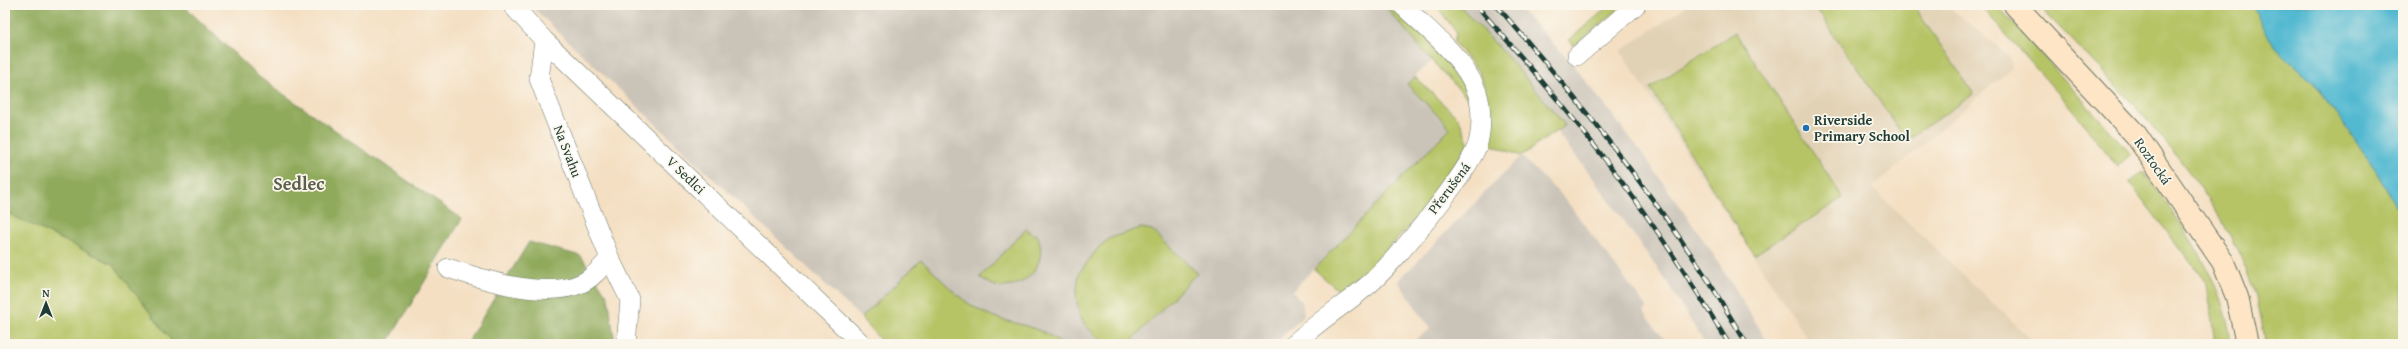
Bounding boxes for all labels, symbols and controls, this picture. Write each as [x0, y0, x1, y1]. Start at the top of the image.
place label: Riverside Primary School [1814, 110, 1911, 146]
street label: Na Svahu [549, 122, 587, 180]
marker: Riverside Primary School [1801, 123, 1811, 133]
street label: Roztocká [2130, 133, 2177, 189]
street label: V Sedlci [662, 151, 710, 199]
street label: Přerušená [1423, 158, 1475, 218]
district label: Sedlec [273, 170, 325, 197]
north arrow [26, 283, 66, 323]
text: N [42, 285, 50, 301]

